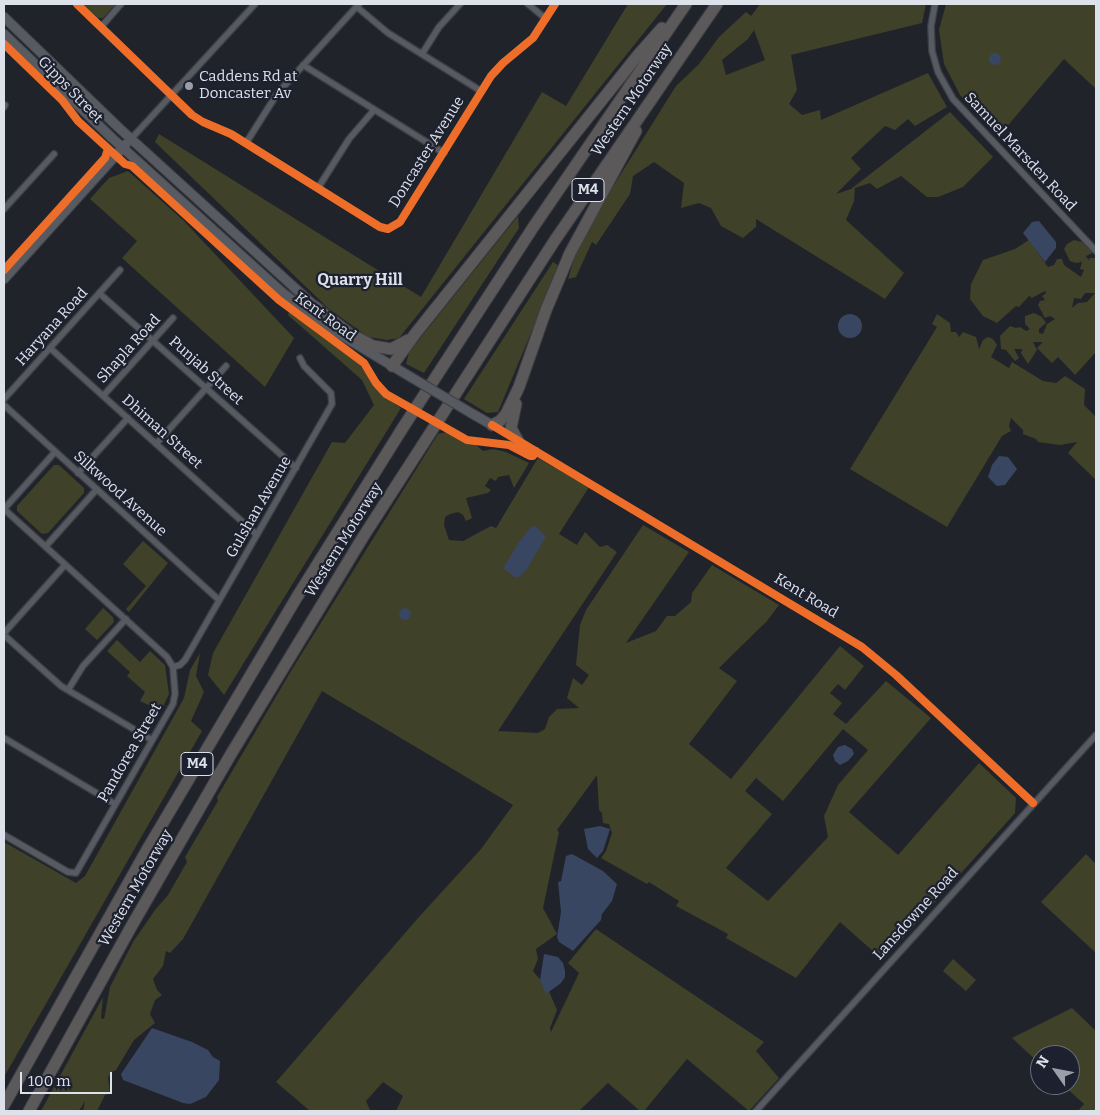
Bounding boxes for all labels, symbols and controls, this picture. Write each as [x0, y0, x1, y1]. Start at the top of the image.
street label: Western Motorway [588, 40, 676, 160]
street label: Gipps Street [34, 53, 106, 127]
place label: Caddens Rd at Doncaster Av [199, 68, 297, 103]
marker: Caddens Rd at Doncaster Av [183, 80, 195, 92]
street label: Samuel Marsden Road [960, 89, 1080, 215]
street label: Doncaster Avenue [386, 93, 468, 211]
road number: M4 [572, 178, 604, 202]
district label: Quarry Hill [317, 271, 403, 291]
street label: Haryana Road [12, 284, 92, 370]
street label: Kent Road [291, 289, 359, 345]
street label: Shapla Road [94, 311, 164, 387]
street label: Punjab Street [165, 333, 247, 409]
street label: Dhiman Street [118, 391, 206, 473]
street label: Silkwood Avenue [70, 447, 170, 541]
street label: Gulshan Avenue [223, 453, 295, 561]
street label: Western Motorway [301, 479, 387, 601]
street label: Kent Road [771, 570, 841, 622]
street label: Pandorea Street [94, 700, 166, 806]
road number: M4 [181, 752, 213, 776]
street label: Western Motorway [95, 826, 177, 950]
street label: Lansdowne Road [870, 864, 962, 964]
north arrow [1030, 1045, 1080, 1095]
text: N [1033, 1053, 1053, 1071]
scale bar [22, 1062, 115, 1094]
text: 100 m [28, 1072, 71, 1090]

